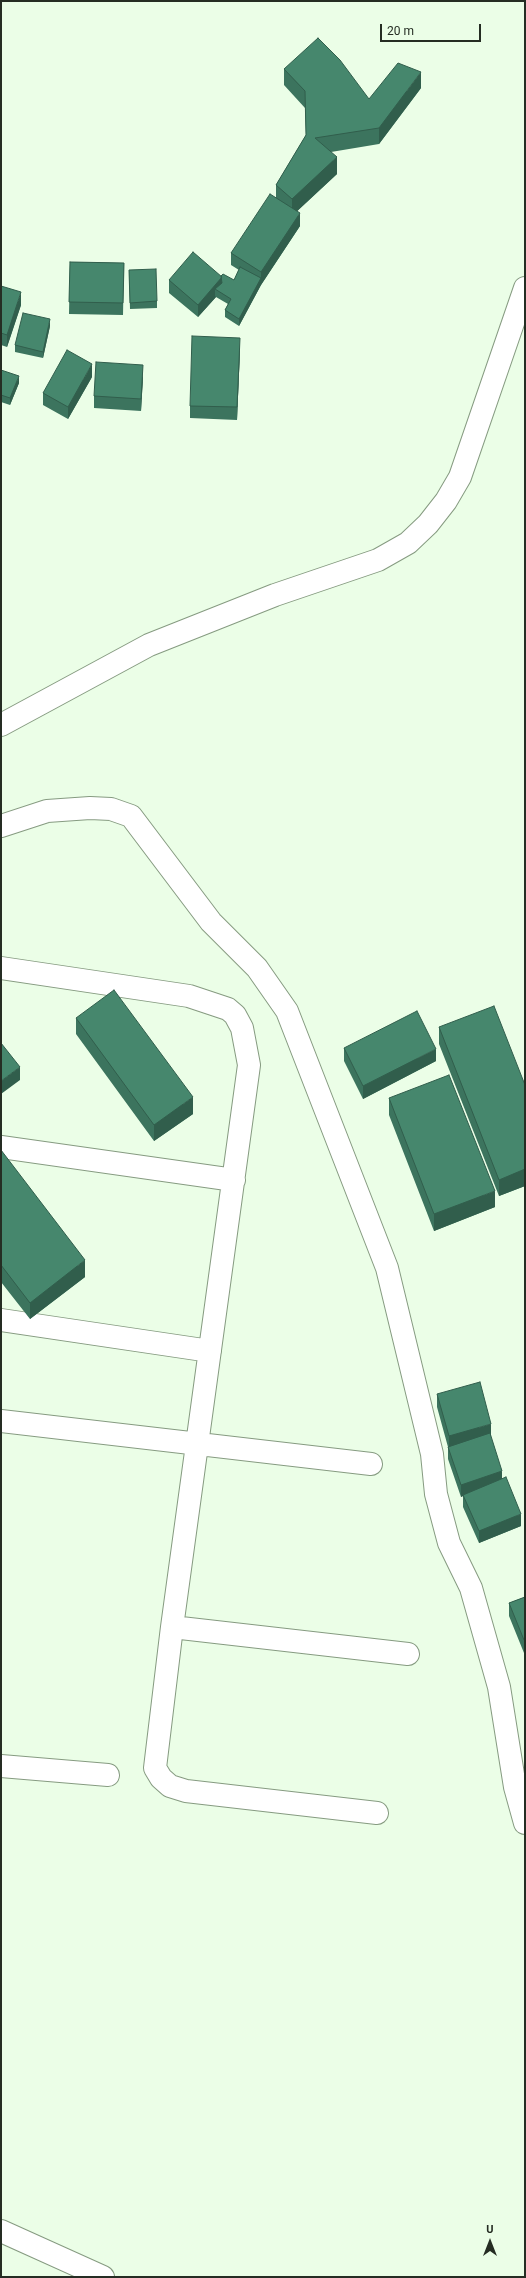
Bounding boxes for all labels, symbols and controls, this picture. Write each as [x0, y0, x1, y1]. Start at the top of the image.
scale bar [382, 16, 483, 42]
text: 20 m [387, 24, 414, 38]
north arrow [470, 2222, 510, 2262]
text: U [486, 2223, 494, 2236]

